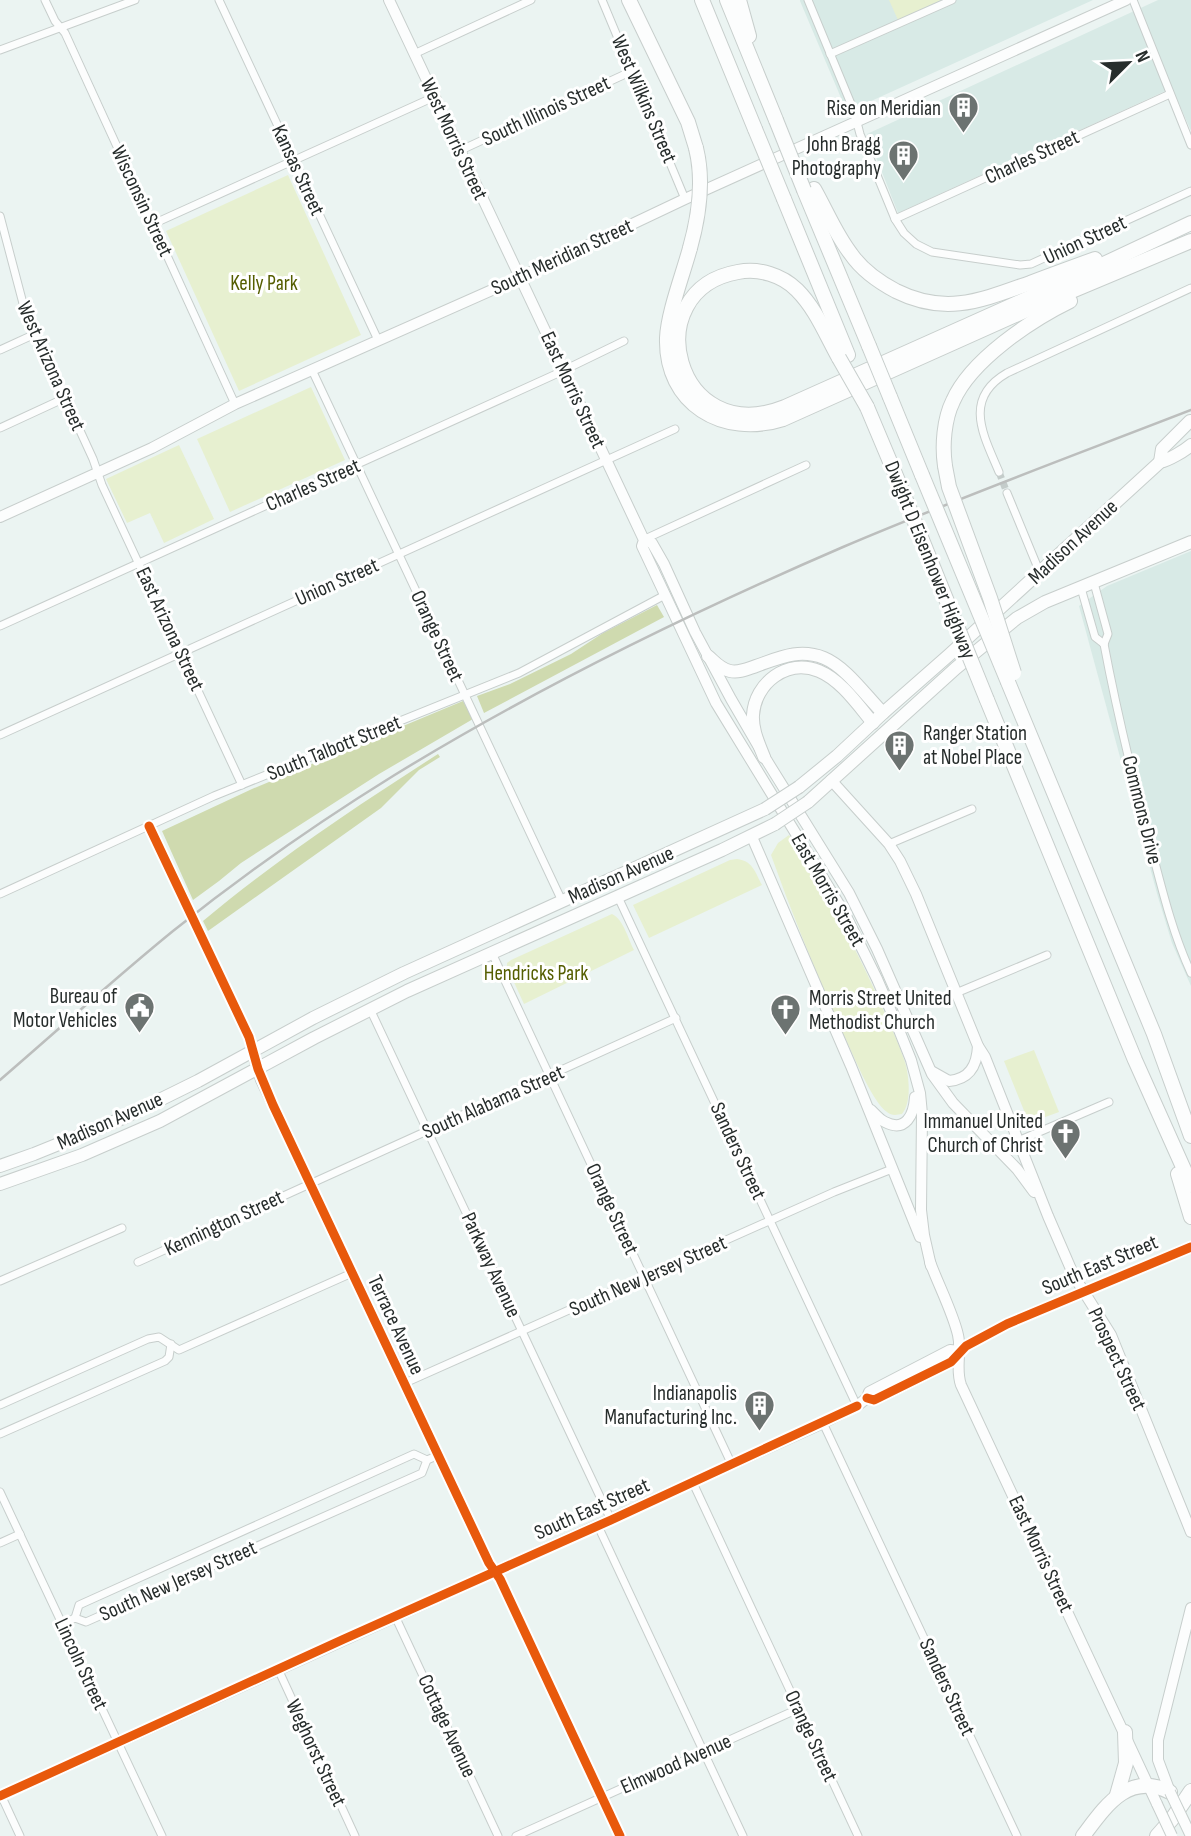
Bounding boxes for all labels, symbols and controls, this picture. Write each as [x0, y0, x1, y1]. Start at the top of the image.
north arrow [1093, 28, 1163, 98]
street label: West Wilkins Street [606, 31, 682, 167]
text: N [1130, 47, 1155, 66]
street label: South Illinois Street [478, 70, 614, 152]
street label: West Morris Street [415, 74, 493, 204]
building icon: Rise on Meridian [947, 91, 981, 135]
place label: Rise on Meridian [826, 96, 941, 121]
street label: Kansas Street [266, 121, 330, 219]
street label: Charles Street [981, 124, 1083, 190]
place label: John Bragg Photography [792, 132, 881, 181]
building icon: John Bragg Photography [887, 139, 921, 183]
street label: Wisconsin Street [105, 142, 179, 260]
street label: Union Street [1040, 210, 1130, 270]
street label: South Meridian Street [487, 213, 637, 301]
park label: Kelly Park [230, 271, 298, 296]
street label: West Arizona Street [11, 297, 91, 435]
street label: East Morris Street [535, 328, 611, 452]
street label: Charles Street [262, 453, 364, 517]
street label: Dwight D Eisenhower Highway [879, 457, 981, 663]
street label: Madison Avenue [1023, 494, 1123, 590]
street label: Union Street [291, 553, 383, 611]
street label: East Arizona Street [130, 563, 210, 695]
street label: Orange Street [405, 587, 469, 685]
street label: South Talbott Street [263, 710, 405, 786]
place label: Ranger Station at Nobel Place [923, 721, 1027, 770]
building icon: Ranger Station at Nobel Place [883, 728, 917, 772]
street label: Commons Drive [1116, 753, 1168, 867]
street label: East Morris Street [786, 829, 870, 951]
street label: Madison Avenue [564, 841, 678, 909]
park label: Hendricks Park [484, 961, 588, 986]
place label: Bureau of Motor Vehicles [13, 984, 118, 1033]
place label: Morris Street United Methodist Church [809, 986, 951, 1035]
public building icon: Bureau of Motor Vehicles [123, 991, 157, 1035]
church icon: Morris Street United Methodist Church [769, 993, 803, 1037]
street label: South Alabama Street [418, 1060, 568, 1144]
street label: Madison Avenue [53, 1087, 167, 1155]
street label: Sanders Street [705, 1099, 771, 1203]
place label: Immanuel United Church of Christ [924, 1109, 1043, 1158]
church icon: Immanuel United Church of Christ [1049, 1116, 1083, 1160]
street label: Orange Street [580, 1160, 644, 1258]
street label: Kennington Street [161, 1185, 287, 1261]
street label: Parkway Avenue [456, 1209, 526, 1321]
street label: South East Street [1038, 1229, 1162, 1301]
street label: South New Jersey Street [565, 1230, 731, 1322]
street label: Terrace Avenue [362, 1271, 430, 1379]
street label: Prospect Street [1082, 1304, 1152, 1414]
place label: Indianapolis Manufacturing Inc. [605, 1381, 737, 1430]
building icon: Indianapolis Manufacturing Inc. [743, 1388, 777, 1432]
street label: South East Street [531, 1473, 653, 1545]
street label: East Morris Street [1003, 1492, 1079, 1616]
street label: South New Jersey Street [95, 1535, 261, 1627]
street label: Lincoln Street [49, 1614, 113, 1714]
street label: Sanders Street [914, 1635, 980, 1739]
street label: Cottage Avenue [412, 1670, 482, 1782]
street label: Orange Street [779, 1687, 843, 1785]
street label: Weghorst Street [280, 1696, 352, 1810]
street label: Elmwood Avenue [617, 1728, 735, 1800]

